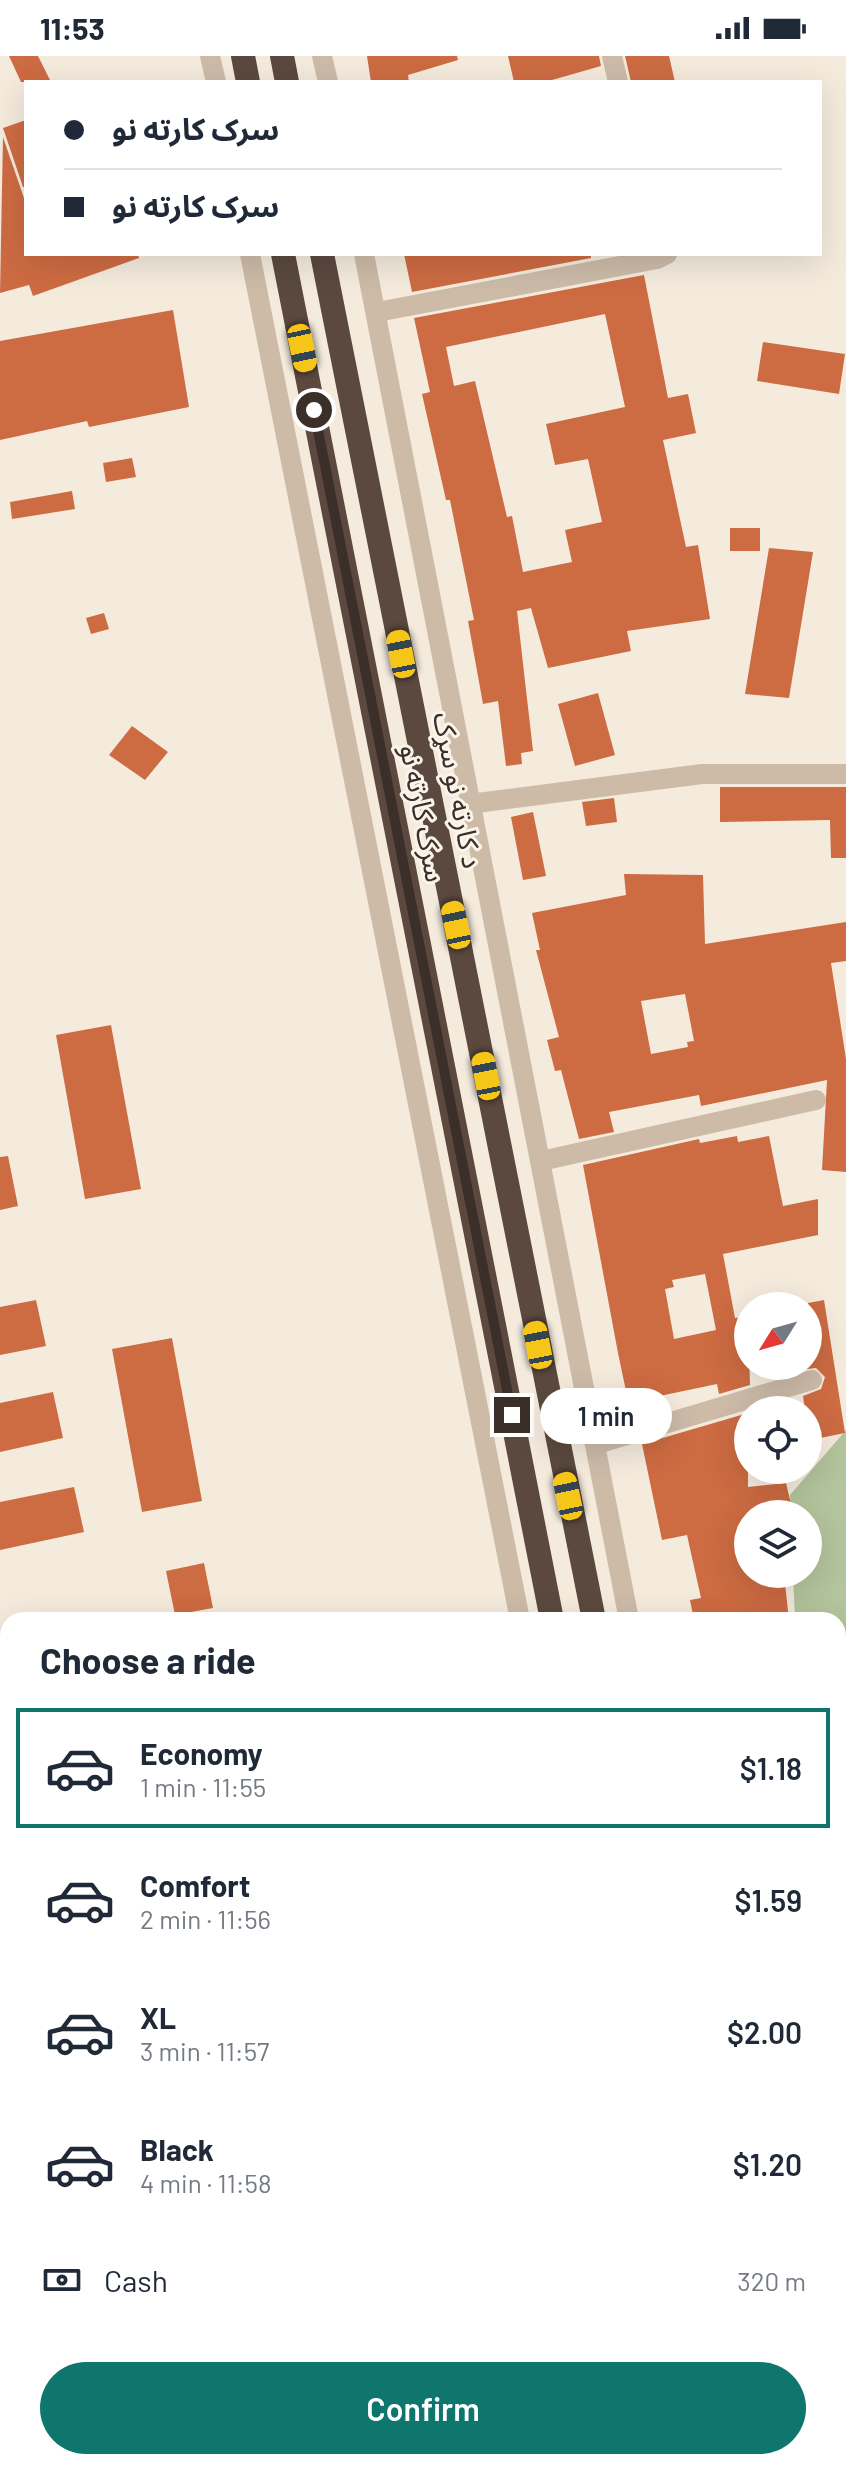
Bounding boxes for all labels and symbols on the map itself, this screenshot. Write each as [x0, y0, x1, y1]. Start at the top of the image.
car [285, 322, 319, 374]
route start [296, 392, 332, 428]
car [385, 628, 417, 680]
street label: د کارته نو سړک [426, 709, 491, 871]
street label: سرک کارته نو [393, 741, 454, 885]
car [439, 899, 473, 951]
car [470, 1050, 502, 1102]
north arrow [734, 1292, 822, 1380]
car [522, 1319, 554, 1371]
callout: 1 min [540, 1387, 672, 1443]
route end [494, 1397, 530, 1433]
car [551, 1470, 585, 1522]

